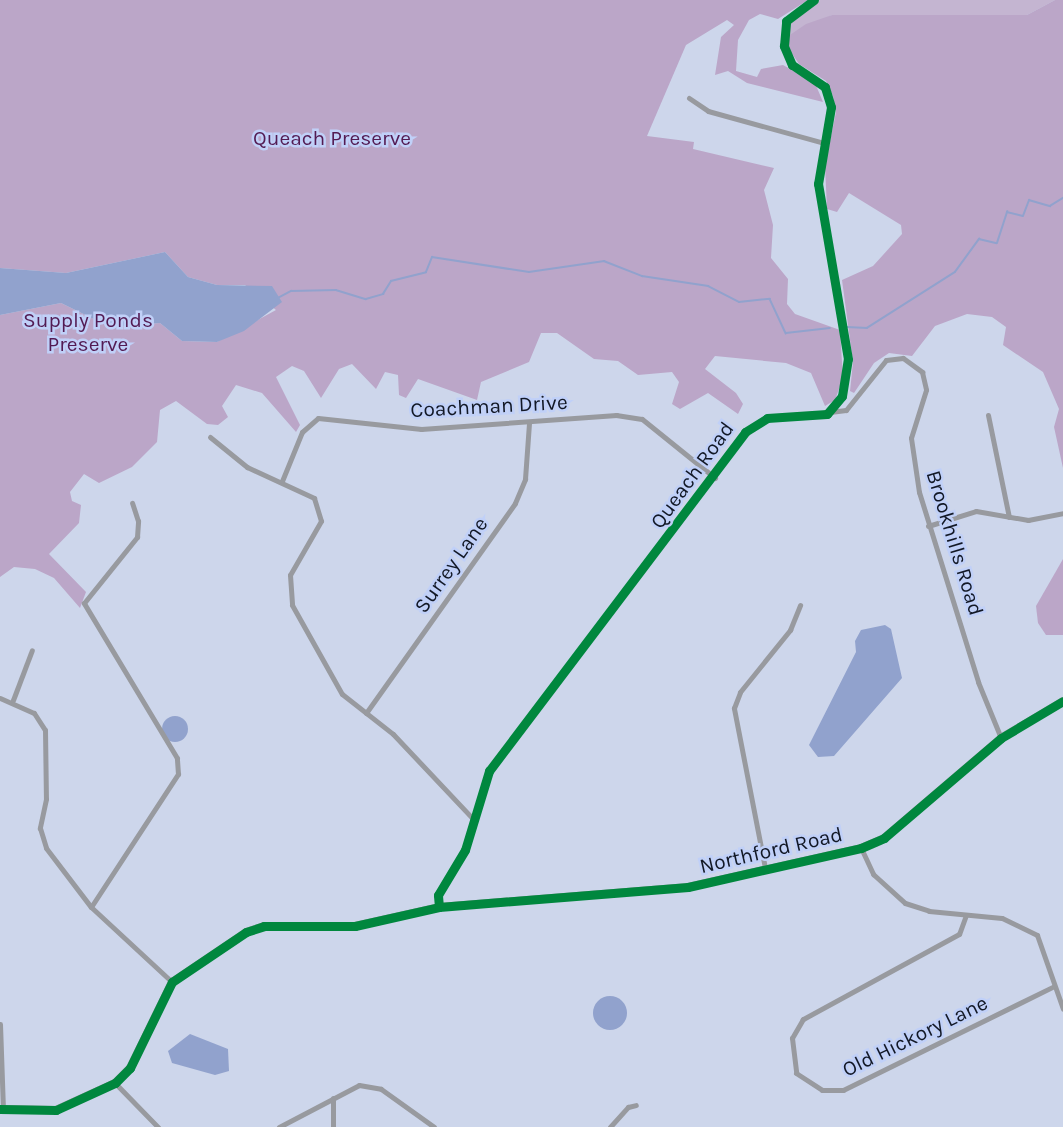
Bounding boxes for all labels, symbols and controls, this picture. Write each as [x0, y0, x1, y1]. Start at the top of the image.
park label: Queach Preserve [253, 125, 411, 151]
park label: Supply Ponds Preserve [23, 307, 153, 357]
street label: Coachman Drive [410, 389, 568, 423]
street label: Queach Road [645, 417, 739, 533]
street label: Brookhills Road [921, 467, 989, 619]
street label: Surrey Lane [409, 512, 493, 618]
street label: Northford Road [697, 821, 845, 879]
street label: Old Hickory Lane [838, 990, 992, 1082]

